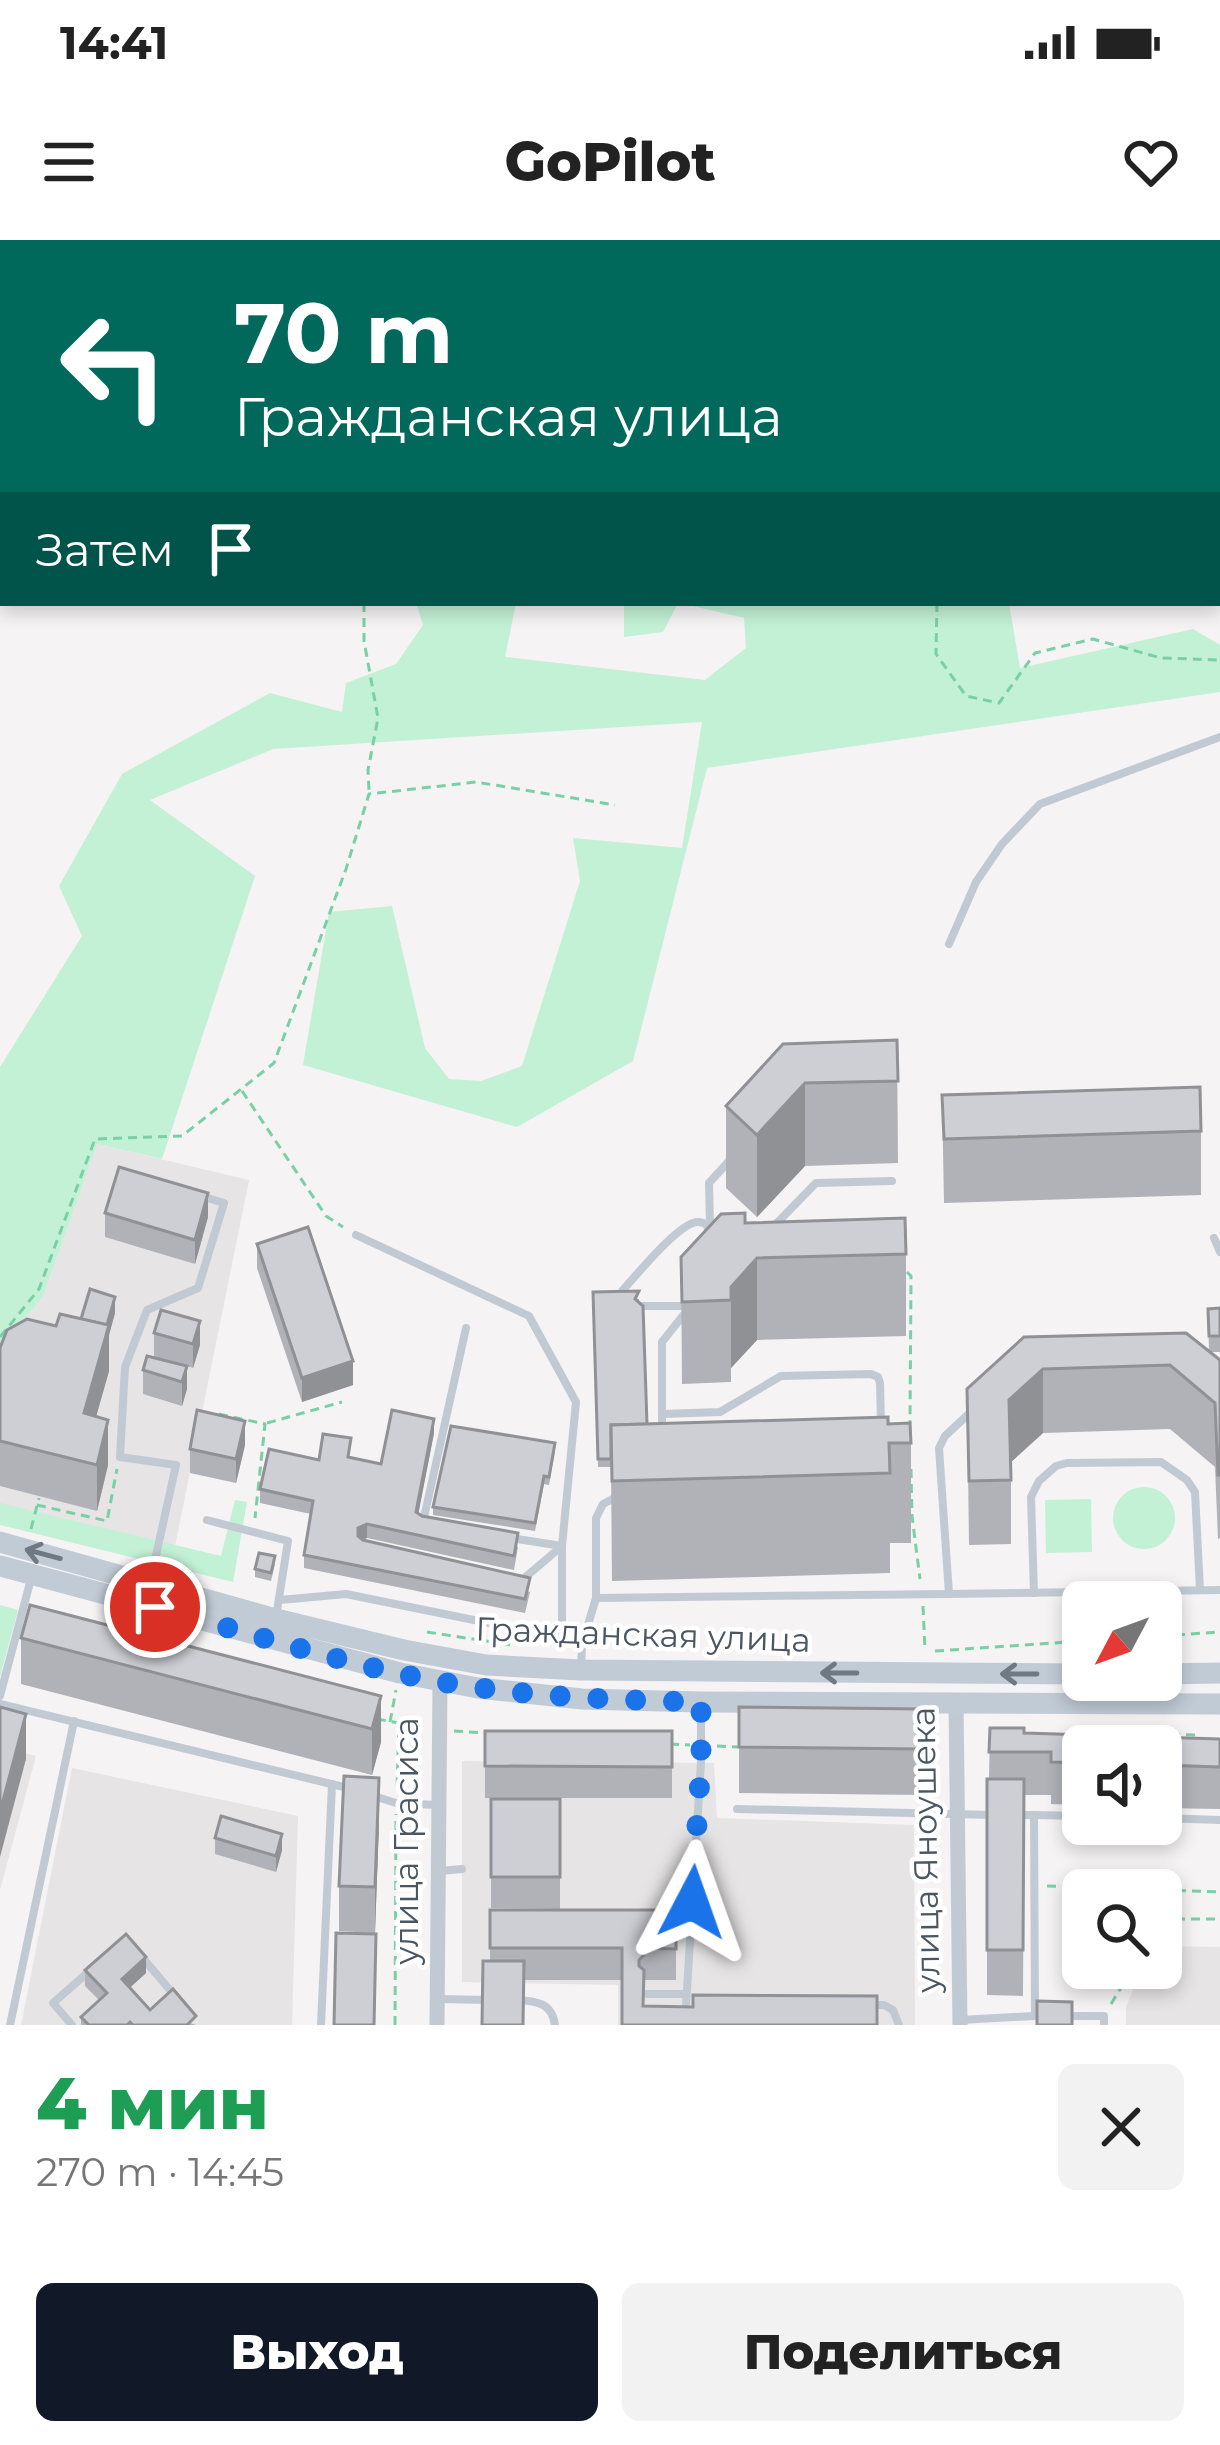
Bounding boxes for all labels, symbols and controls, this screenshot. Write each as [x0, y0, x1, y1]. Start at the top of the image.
text: 14:41 [60, 15, 168, 70]
icon: menu [36, 129, 102, 195]
text: GoPilot [504, 129, 716, 195]
icon: heart [1118, 129, 1184, 195]
text: 70 m [234, 282, 453, 384]
icon: left [36, 288, 192, 444]
text: Гражданская улица [234, 384, 783, 450]
icon: arrive [198, 516, 264, 582]
text: Затем [36, 522, 174, 577]
one-way arrow [25, 1541, 63, 1563]
pin [104, 1556, 206, 1658]
icon: arrive [122, 1574, 188, 1640]
north arrow [1062, 1581, 1182, 1701]
map controls [1062, 1581, 1182, 1989]
street label: Гражданская улица [475, 1608, 811, 1660]
one-way arrow [820, 1662, 859, 1684]
one-way arrow [1000, 1663, 1039, 1685]
street label: улица Яноушека [903, 1707, 948, 1994]
street label: улица Грасиса [386, 1717, 426, 1966]
button: sound [1062, 1725, 1182, 1845]
position arrow [629, 1839, 755, 1965]
button: search [1062, 1869, 1182, 1989]
text: 4 мин [36, 2059, 269, 2147]
button: close [1058, 2064, 1184, 2190]
text: 270 m · 14:45 [36, 2148, 284, 2196]
button: Выход [36, 2283, 598, 2421]
button: Поделиться [622, 2283, 1184, 2421]

